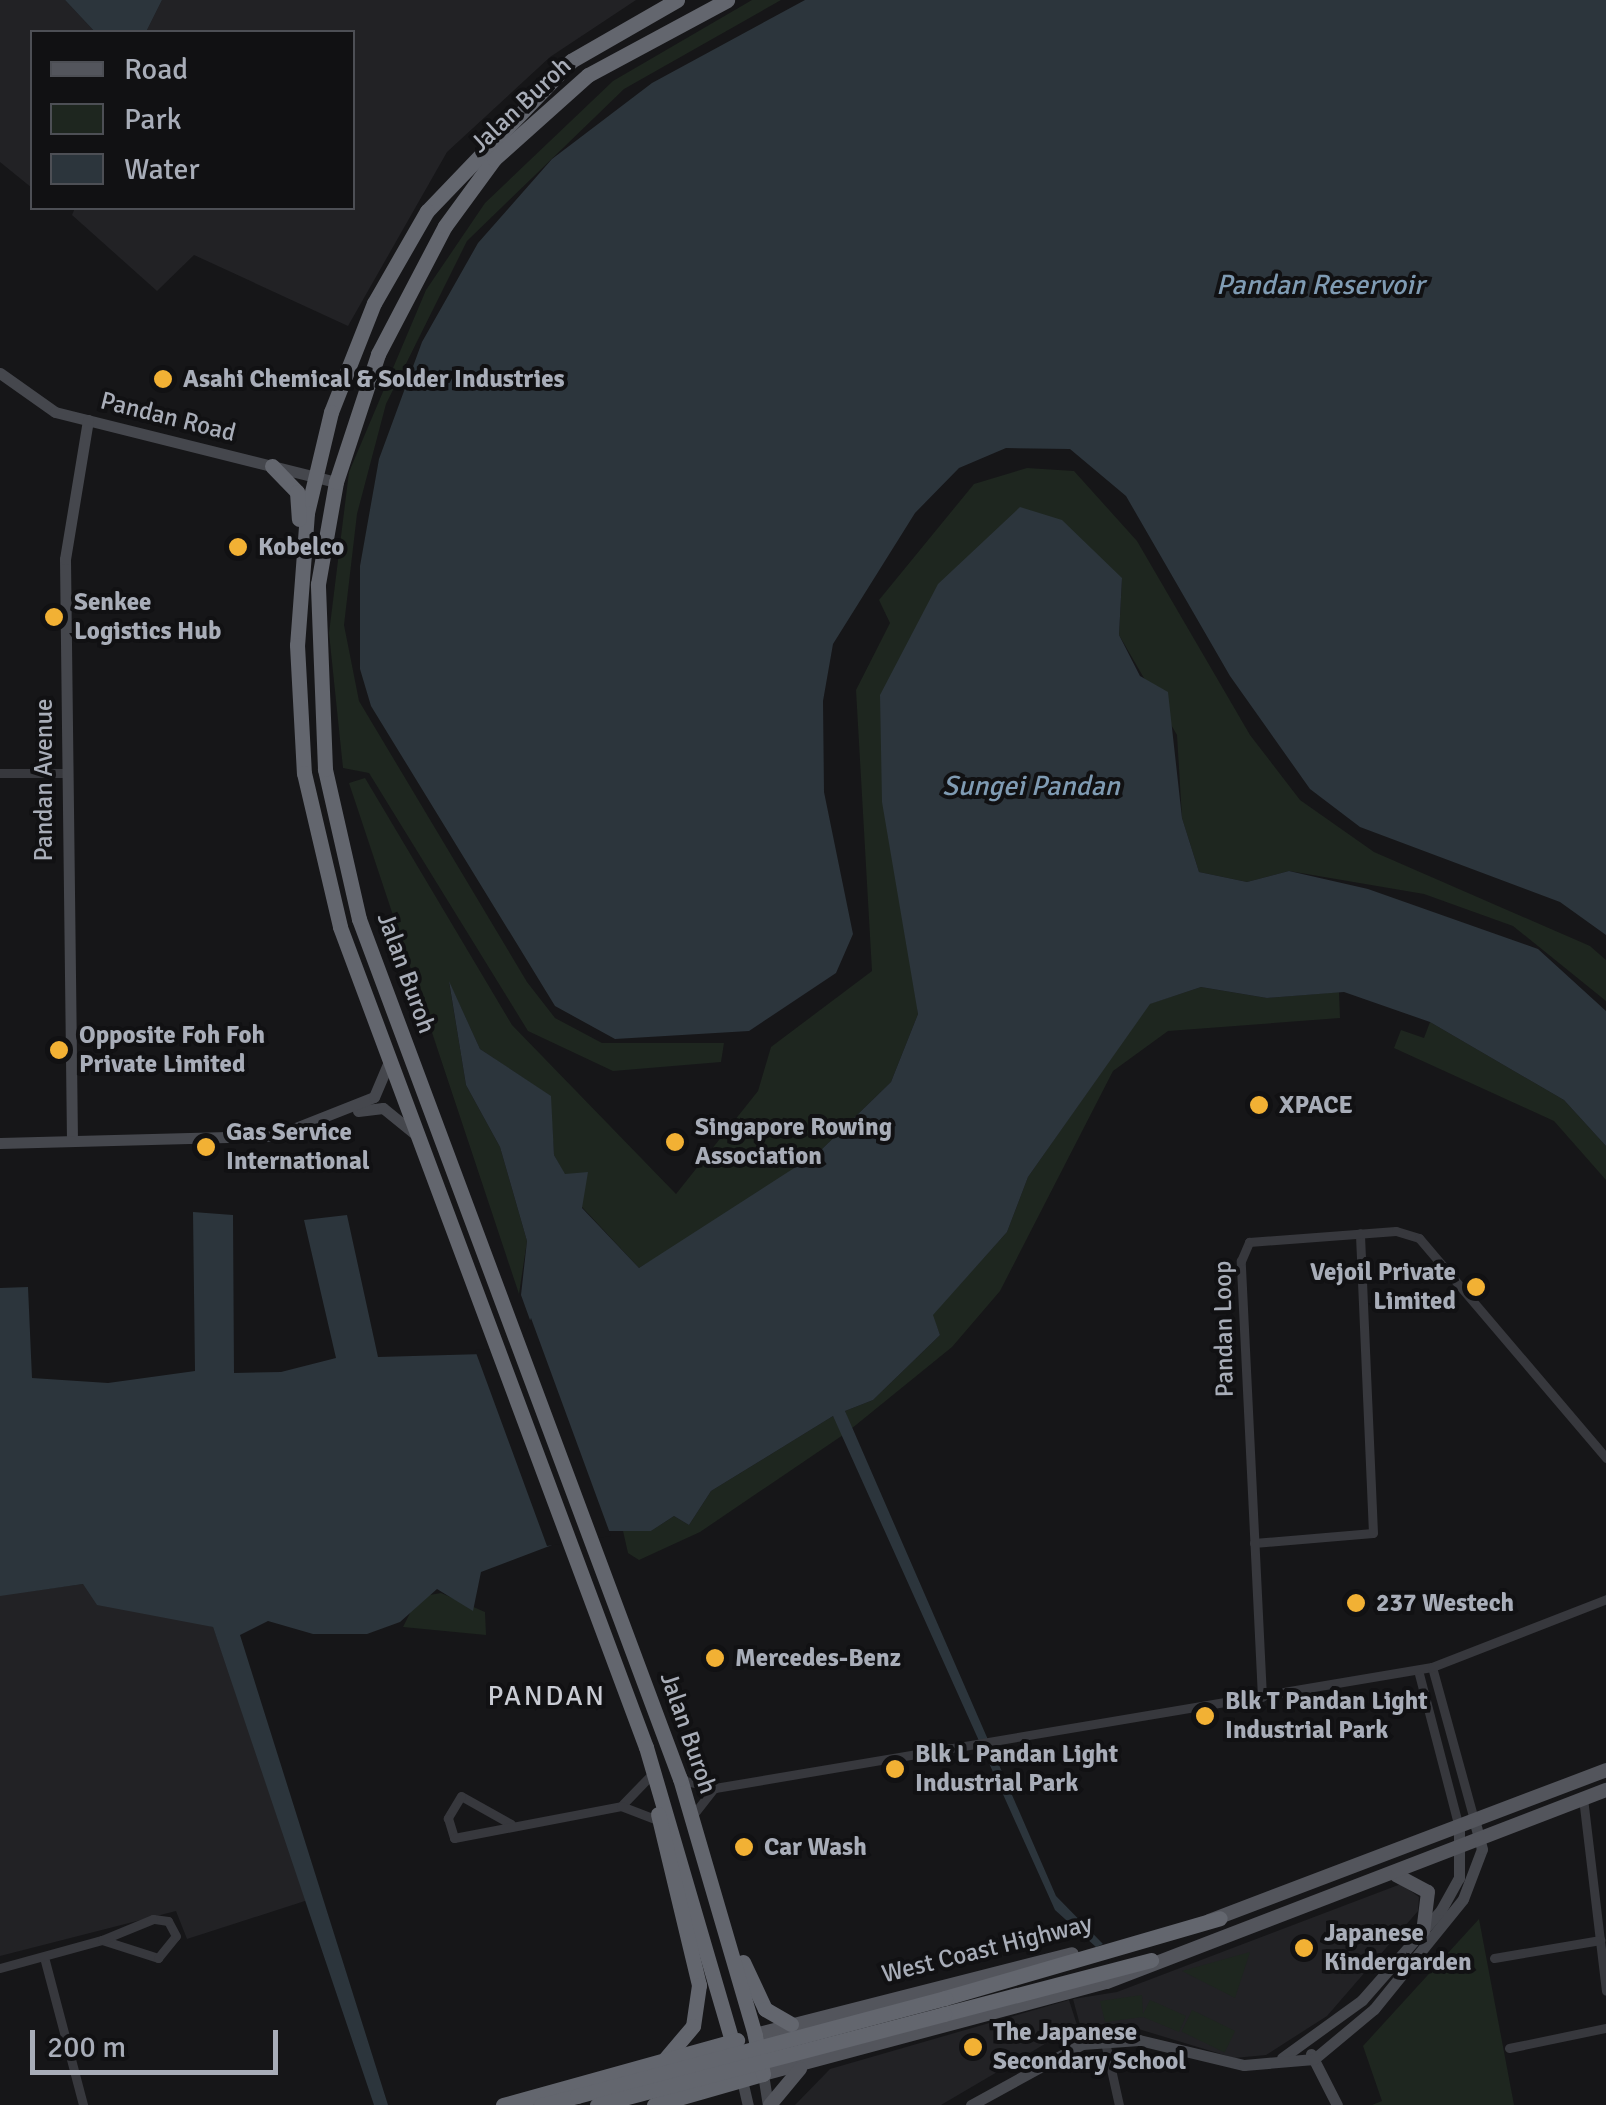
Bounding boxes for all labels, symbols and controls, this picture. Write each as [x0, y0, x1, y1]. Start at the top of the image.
legend [30, 30, 355, 210]
text: Road [124, 51, 188, 88]
street label: Jalan Buroh [464, 51, 578, 159]
text: Park [124, 101, 182, 138]
text: Water [124, 151, 200, 188]
water label: Pandan Reservoir [1216, 268, 1424, 302]
place label: Asahi Chemical & Solder Industries [183, 364, 565, 394]
marker: Asahi Chemical & Solder Industries [152, 368, 174, 390]
street label: Pandan Road [97, 386, 239, 448]
place label: Kobelco [258, 532, 344, 562]
marker: Kobelco [227, 536, 249, 558]
place label: Senkee Logistics Hub [74, 588, 221, 647]
marker: Senkee Logistics Hub [43, 606, 65, 628]
street label: Pandan Avenue [29, 698, 59, 862]
water label: Sungei Pandan [942, 769, 1120, 803]
street label: Jalan Buroh [370, 908, 442, 1038]
place label: Opposite Foh Foh Private Limited [79, 1021, 265, 1080]
marker: Opposite Foh Foh Private Limited [48, 1039, 70, 1061]
place label: XPACE [1279, 1090, 1353, 1120]
marker: XPACE [1248, 1094, 1270, 1116]
place label: Singapore Rowing Association [695, 1113, 892, 1172]
place label: Gas Service International [226, 1118, 370, 1177]
marker: Singapore Rowing Association [664, 1131, 686, 1153]
marker: Gas Service International [195, 1136, 217, 1158]
place label: Vejoil Private Limited [1310, 1258, 1456, 1317]
street label: Pandan Loop [1208, 1260, 1240, 1398]
marker: Vejoil Private Limited [1465, 1276, 1487, 1298]
place label: 237 Westech [1376, 1588, 1514, 1618]
marker: 237 Westech [1345, 1592, 1367, 1614]
place label: Mercedes-Benz [735, 1643, 901, 1673]
marker: Mercedes-Benz [704, 1647, 726, 1669]
street label: Jalan Buroh [653, 1668, 723, 1798]
district label: PANDAN [487, 1679, 607, 1713]
place label: Blk T Pandan Light Industrial Park [1225, 1687, 1428, 1746]
marker: Blk T Pandan Light Industrial Park [1194, 1705, 1216, 1727]
place label: Blk L Pandan Light Industrial Park [915, 1740, 1118, 1799]
marker: Blk L Pandan Light Industrial Park [884, 1758, 906, 1780]
place label: Car Wash [764, 1832, 867, 1862]
marker: Car Wash [733, 1836, 755, 1858]
street label: West Coast Highway [879, 1908, 1095, 1990]
place label: Japanese Kindergarden [1324, 1919, 1472, 1978]
marker: Japanese Kindergarden [1293, 1937, 1315, 1959]
scale bar [35, 2010, 282, 2072]
place label: The Japanese Secondary School [993, 2018, 1186, 2077]
text: 200 m [47, 2029, 126, 2066]
marker: The Japanese Secondary School [962, 2036, 984, 2058]

